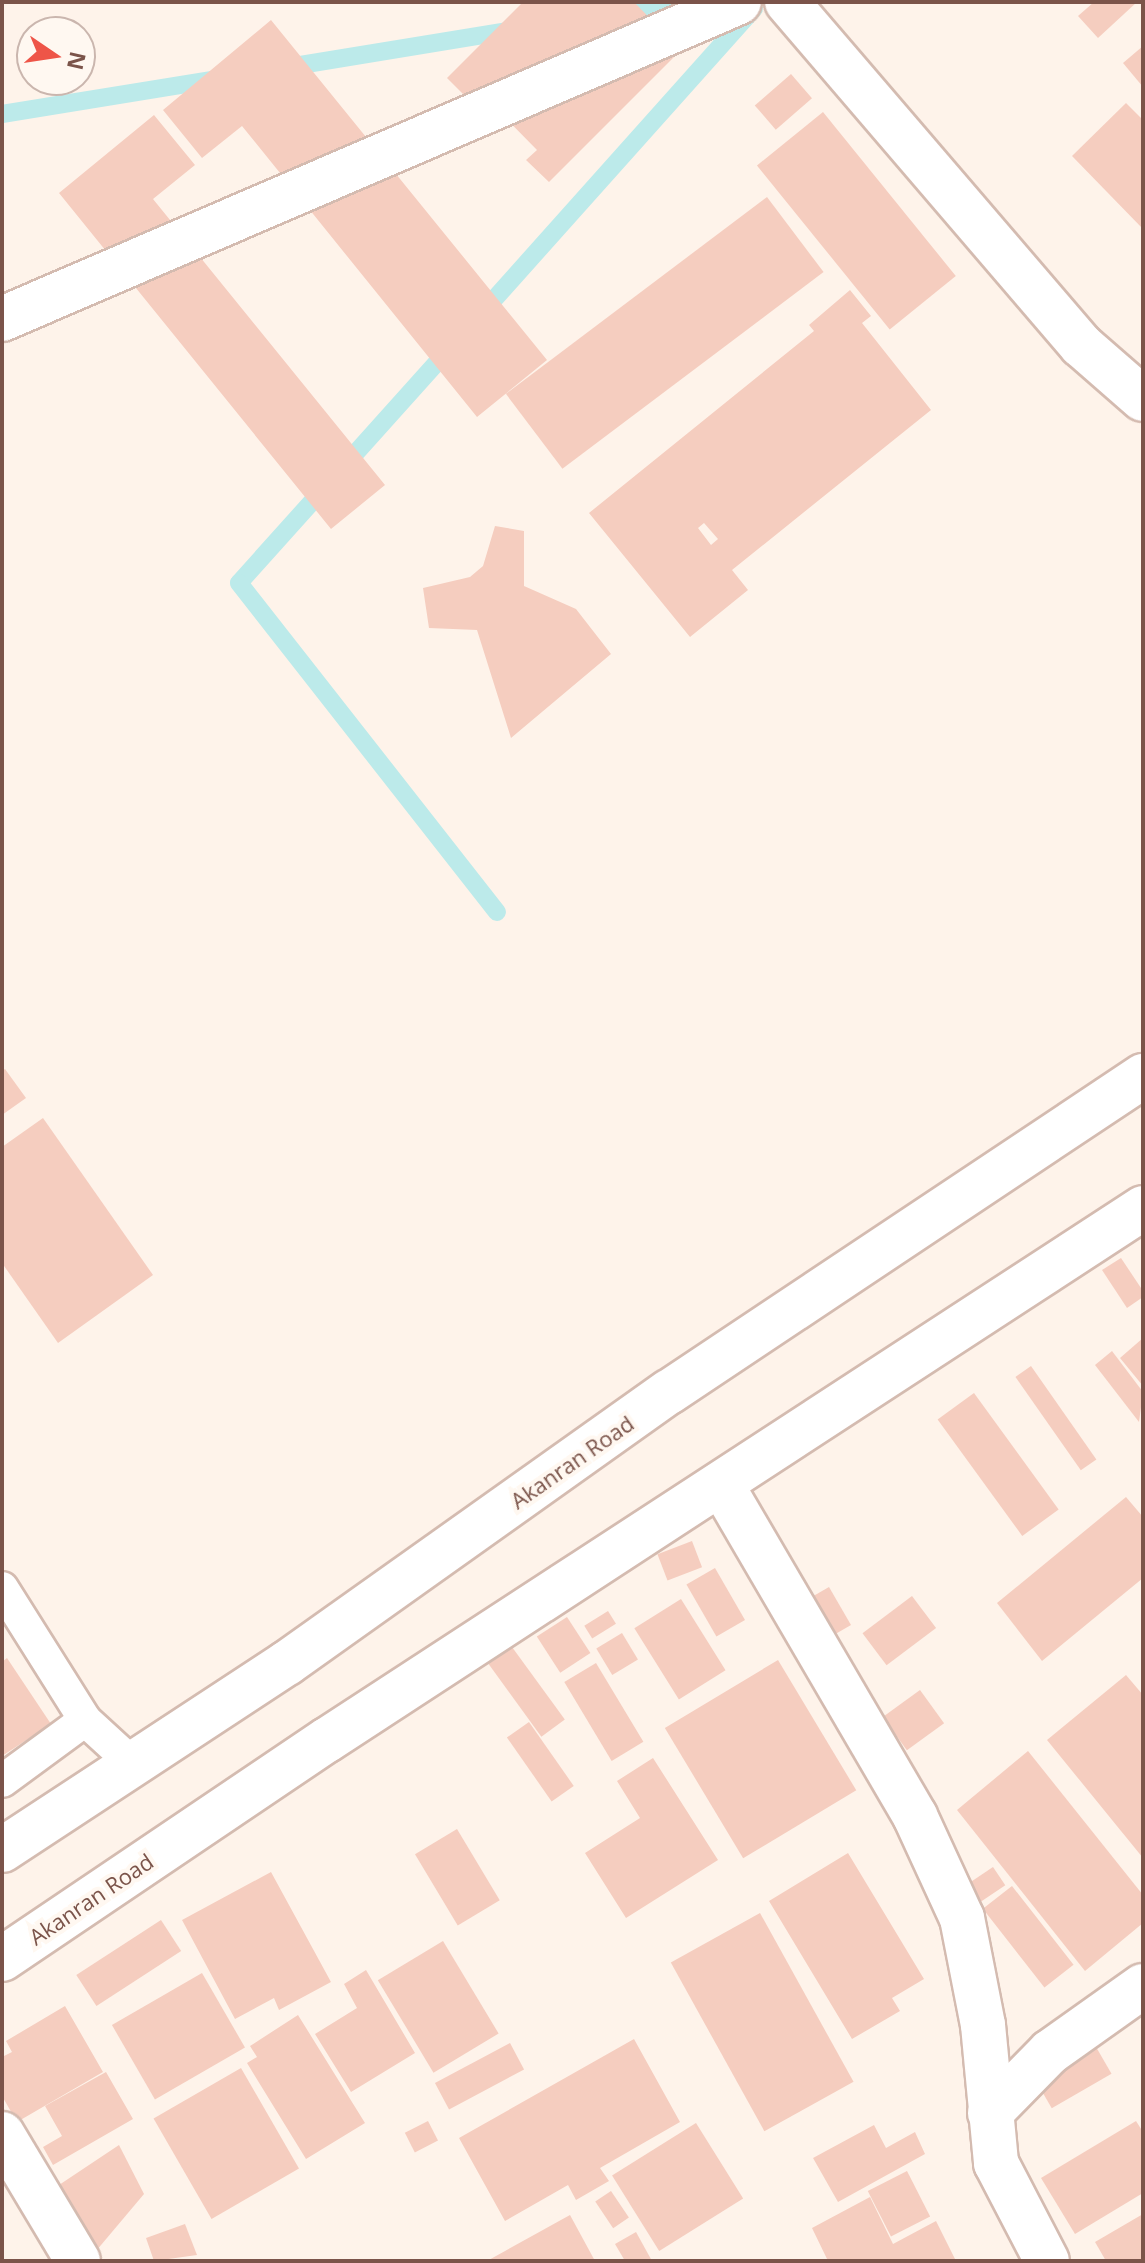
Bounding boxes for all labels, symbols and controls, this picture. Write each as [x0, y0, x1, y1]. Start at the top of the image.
north arrow [16, 16, 96, 96]
text: N [61, 49, 94, 73]
street label: Akanran Road [505, 1410, 639, 1514]
street label: Akanran Road [24, 1848, 158, 1950]

